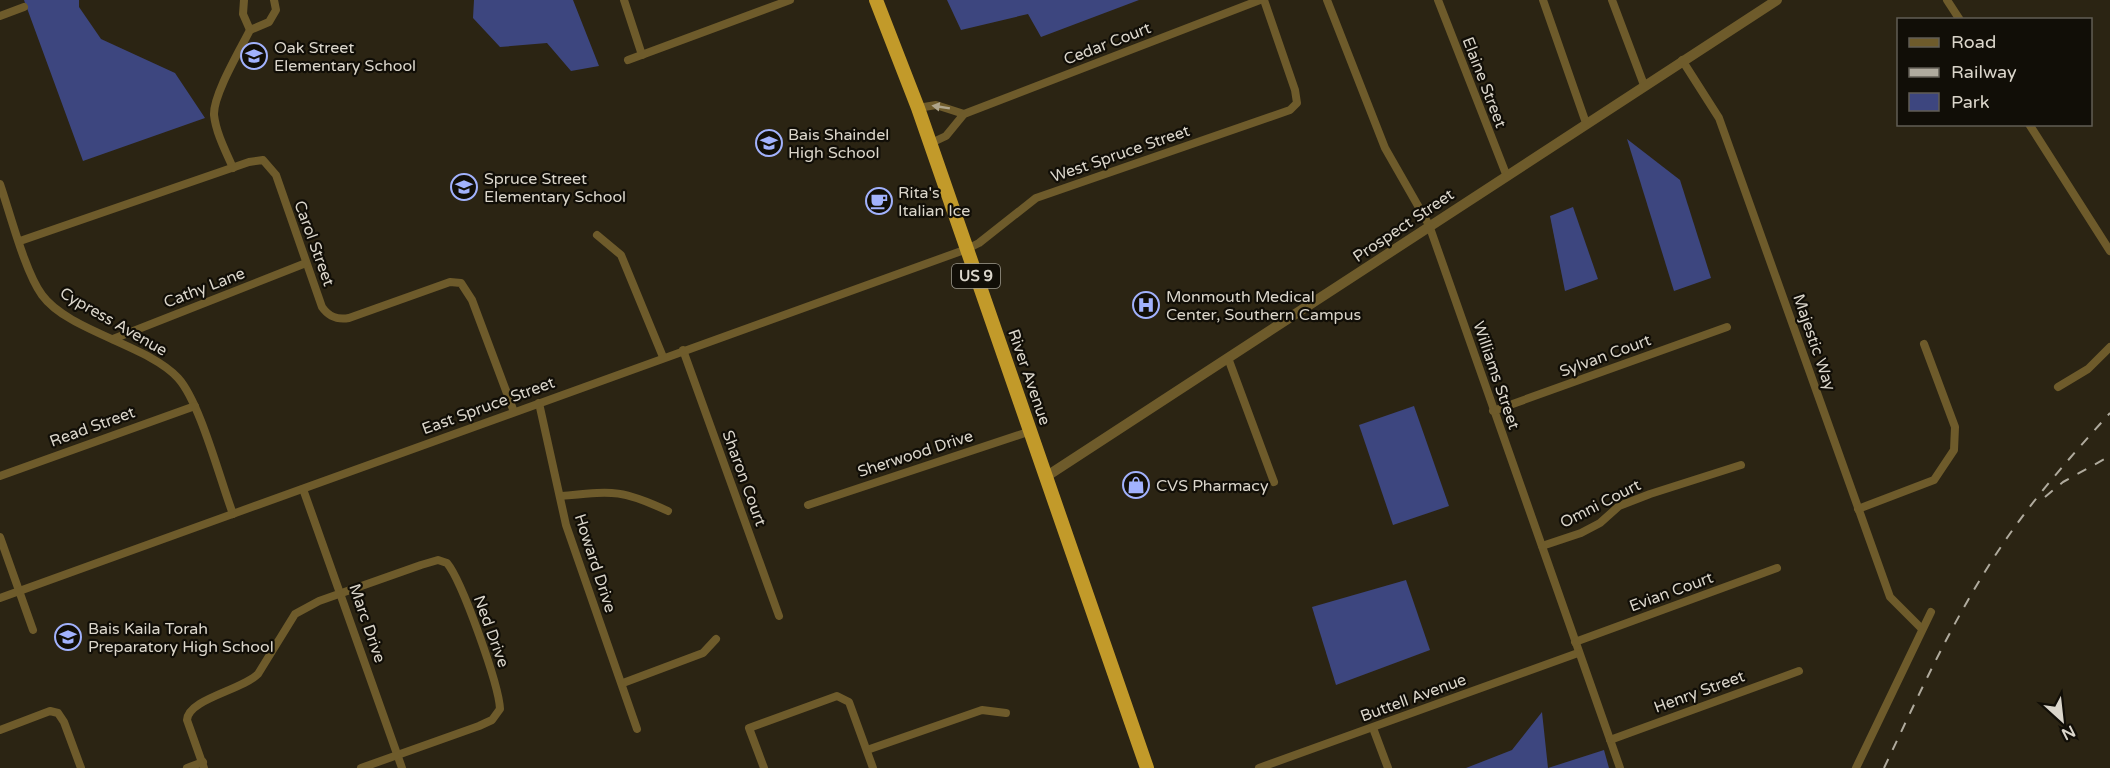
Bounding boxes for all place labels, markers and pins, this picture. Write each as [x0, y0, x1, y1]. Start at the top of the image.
place label: Oak Street Elementary School [274, 38, 416, 76]
school or university icon: Oak Street Elementary School [239, 41, 269, 71]
place label: Bais Shaindel High School [788, 125, 889, 163]
school or university icon: Bais Shaindel High School [754, 128, 784, 158]
place label: Spruce Street Elementary School [484, 169, 626, 207]
school or university icon: Spruce Street Elementary School [449, 172, 479, 202]
place label: Rita's Italian Ice [898, 183, 970, 221]
cafe icon: Rita's Italian Ice [864, 186, 894, 216]
place label: Monmouth Medical Center, Southern Campus [1166, 287, 1361, 325]
hospital icon: Monmouth Medical Center, Southern Campus [1131, 290, 1161, 320]
shop icon: CVS Pharmacy [1121, 470, 1151, 500]
place label: CVS Pharmacy [1156, 476, 1269, 496]
place label: Bais Kaila Torah Preparatory High School [88, 619, 274, 657]
school or university icon: Bais Kaila Torah Preparatory High School [53, 622, 83, 652]

